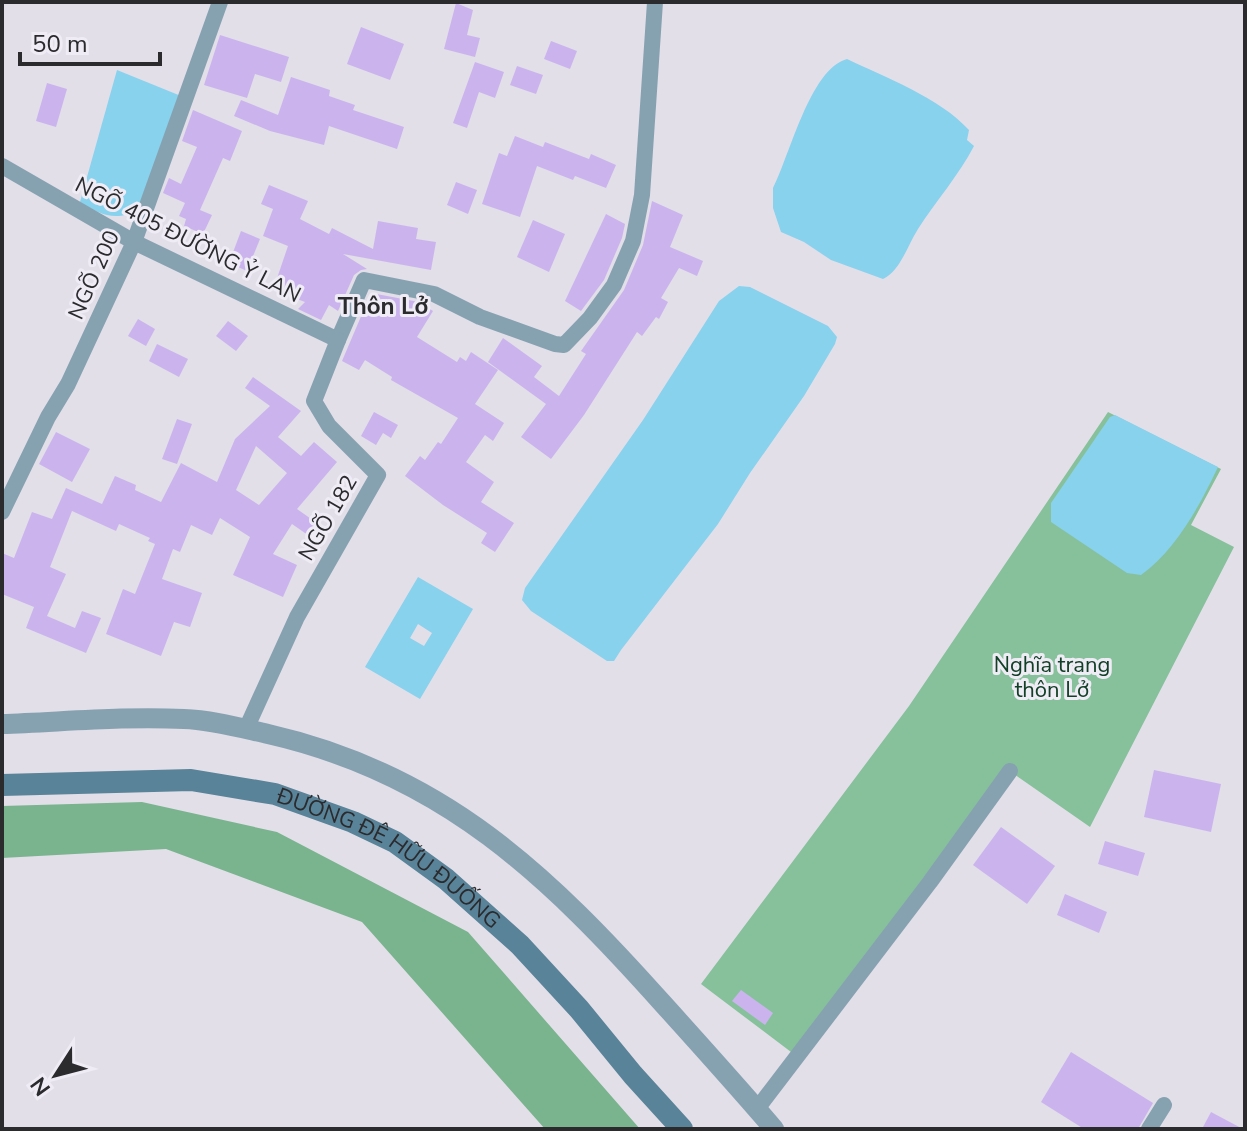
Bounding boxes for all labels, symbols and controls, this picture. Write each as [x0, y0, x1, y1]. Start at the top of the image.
scale bar [20, 16, 160, 66]
text: 50 m [32, 28, 88, 60]
street label: NGÕ 405 ĐƯỜNG Ỷ LAN [70, 170, 306, 310]
street label: NGÕ 200 [61, 226, 127, 324]
district label: Thôn Lở [338, 290, 428, 322]
street label: NGÕ 182 [291, 470, 365, 566]
park label: Nghĩa trang thôn Lở [994, 650, 1110, 705]
street label: ĐƯỜNG ĐÊ HỮU ĐUỐNG [272, 780, 507, 936]
north arrow [16, 1035, 96, 1115]
text: N [24, 1071, 58, 1102]

